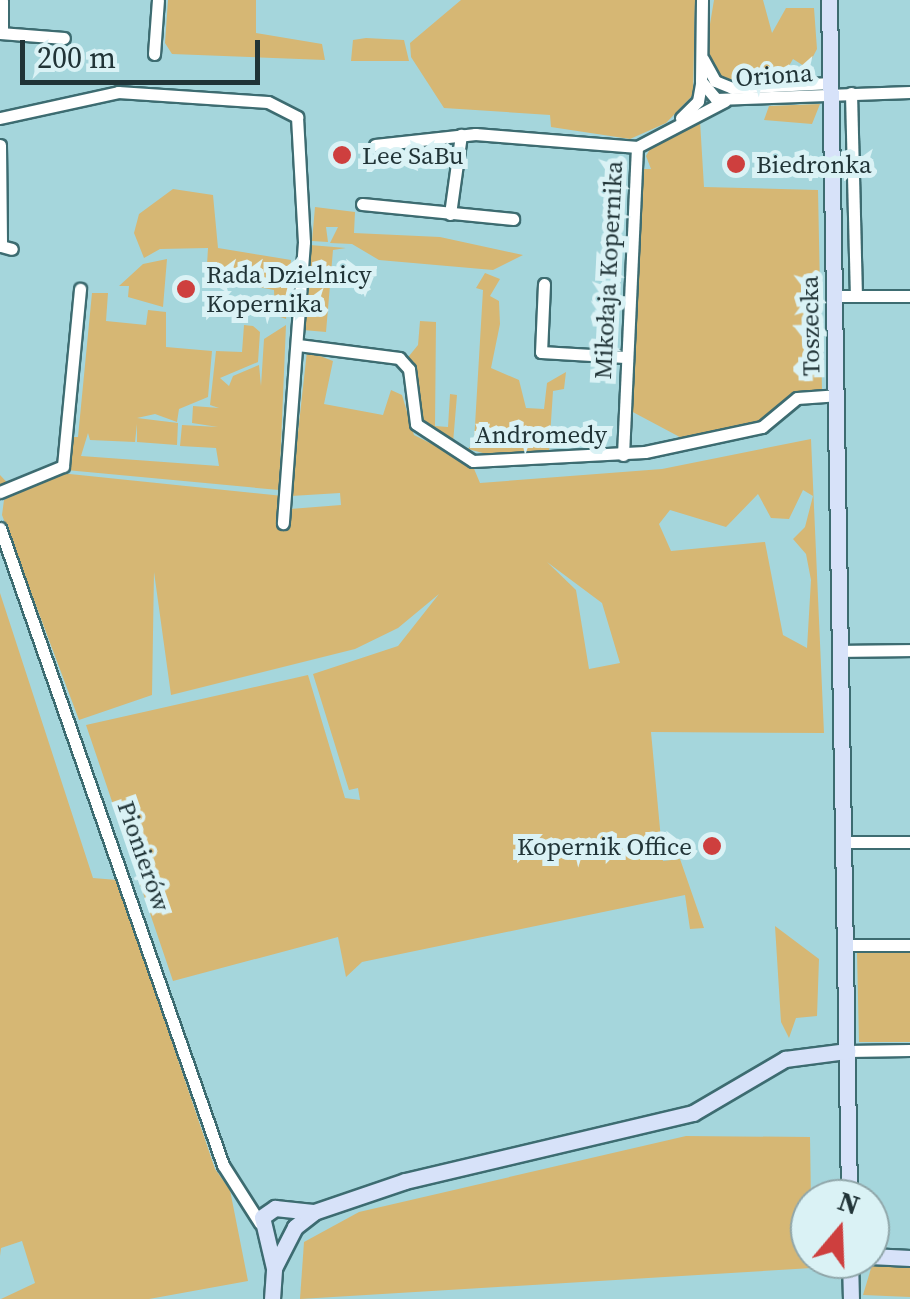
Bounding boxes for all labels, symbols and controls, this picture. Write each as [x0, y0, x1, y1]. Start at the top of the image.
scale bar [25, 20, 265, 82]
text: 200 m [37, 37, 116, 78]
street label: Oriona [734, 57, 814, 93]
place label: Lee SaBu [362, 140, 464, 170]
marker: Lee SaBu [331, 144, 353, 166]
place label: Biedronka [756, 149, 872, 179]
marker: Biedronka [725, 153, 747, 175]
street label: Mikołaja Kopernika [587, 160, 629, 380]
place label: Rada Dzielnicy Kopernika [206, 260, 372, 319]
street label: Toszecka [794, 276, 826, 376]
marker: Rada Dzielnicy Kopernika [175, 278, 197, 300]
street label: Andromedy [475, 419, 607, 449]
street label: Pionierów [111, 797, 177, 915]
place label: Kopernik Office [517, 831, 692, 861]
marker: Kopernik Office [701, 835, 723, 857]
north arrow [790, 1179, 890, 1279]
text: N [833, 1181, 865, 1224]

